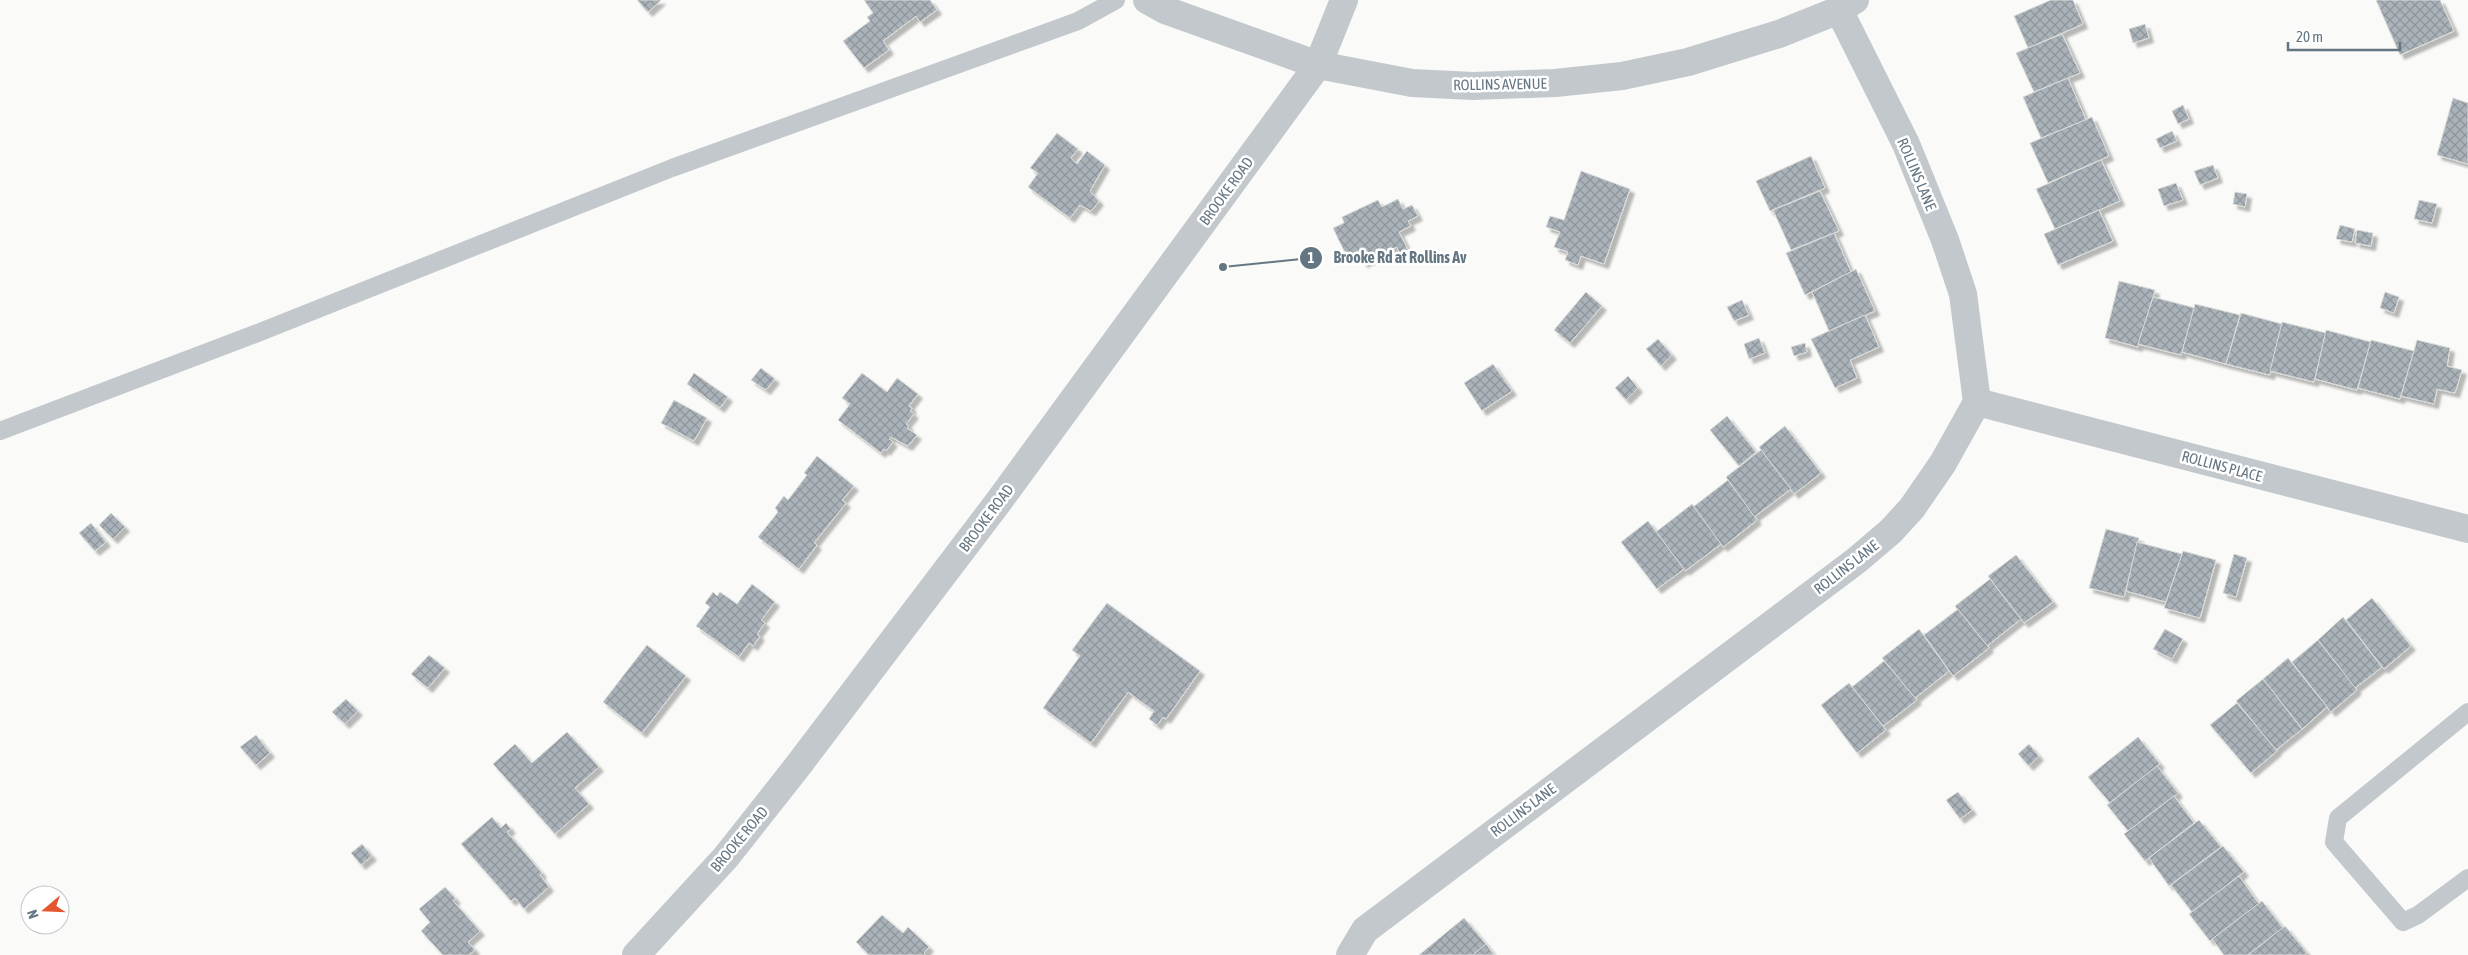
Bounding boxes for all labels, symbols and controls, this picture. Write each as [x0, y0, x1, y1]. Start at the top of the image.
scale bar [2288, 20, 2400, 52]
text: 20 m [2296, 28, 2323, 45]
street label: ROLLINS AVENUE [1453, 75, 1548, 93]
street label: ROLLINS LANE [1894, 135, 1940, 213]
street label: BROOKE ROAD [1196, 154, 1256, 228]
callout: Brooke Rd at Rollins Av [1298, 242, 1477, 273]
text: Brooke Rd at Rollins Av [1333, 248, 1467, 266]
text: 1 [1307, 249, 1315, 266]
street label: ROLLINS PLACE [2180, 447, 2265, 485]
street label: BROOKE ROAD [955, 481, 1017, 555]
street label: ROLLINS LANE [1810, 536, 1882, 597]
street label: ROLLINS LANE [1487, 780, 1559, 840]
street label: BROOKE ROAD [707, 803, 771, 875]
north arrow [20, 885, 70, 935]
text: N [24, 908, 42, 921]

